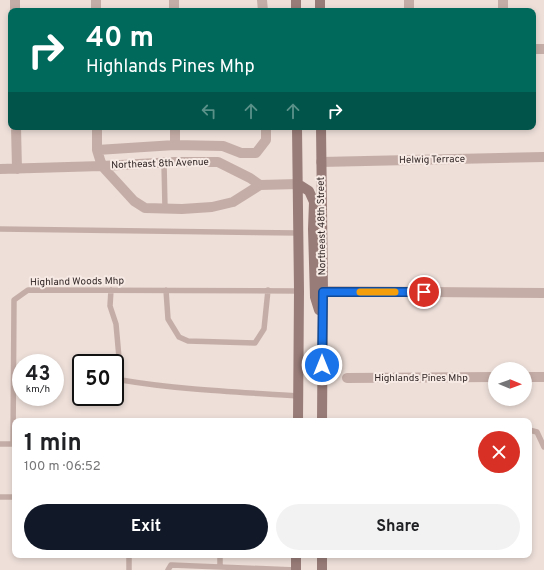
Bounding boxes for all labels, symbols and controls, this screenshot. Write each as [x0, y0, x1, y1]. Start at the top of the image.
text: 40 m [86, 21, 154, 57]
icon: right [20, 24, 72, 76]
text: Highlands Pines Mhp [86, 56, 255, 79]
icon: left [198, 100, 220, 122]
icon: ahead [240, 100, 262, 122]
icon: ahead [282, 100, 304, 122]
icon: right [324, 100, 346, 122]
street label: Helwig Terrace [399, 153, 465, 167]
street label: Northeast 8th Avenue [111, 156, 209, 172]
street label: Northeast 48th Street [315, 176, 329, 275]
street label: Highland Woods Mhp [30, 275, 125, 289]
pin [407, 275, 441, 309]
icon: arrive [413, 281, 435, 303]
position arrow [301, 344, 343, 386]
speed limit sign: 50 [72, 354, 124, 406]
text: 43 [26, 362, 50, 388]
north arrow [488, 362, 532, 406]
map controls [488, 362, 532, 406]
street label: Highlands Pines Mhp [374, 372, 468, 385]
text: km/h [26, 383, 50, 396]
text: 1 min [24, 429, 82, 459]
button: close [478, 431, 520, 473]
text: 100 m · 06:52 [24, 459, 101, 475]
button: Exit [24, 504, 268, 550]
button: Share [276, 504, 520, 550]

